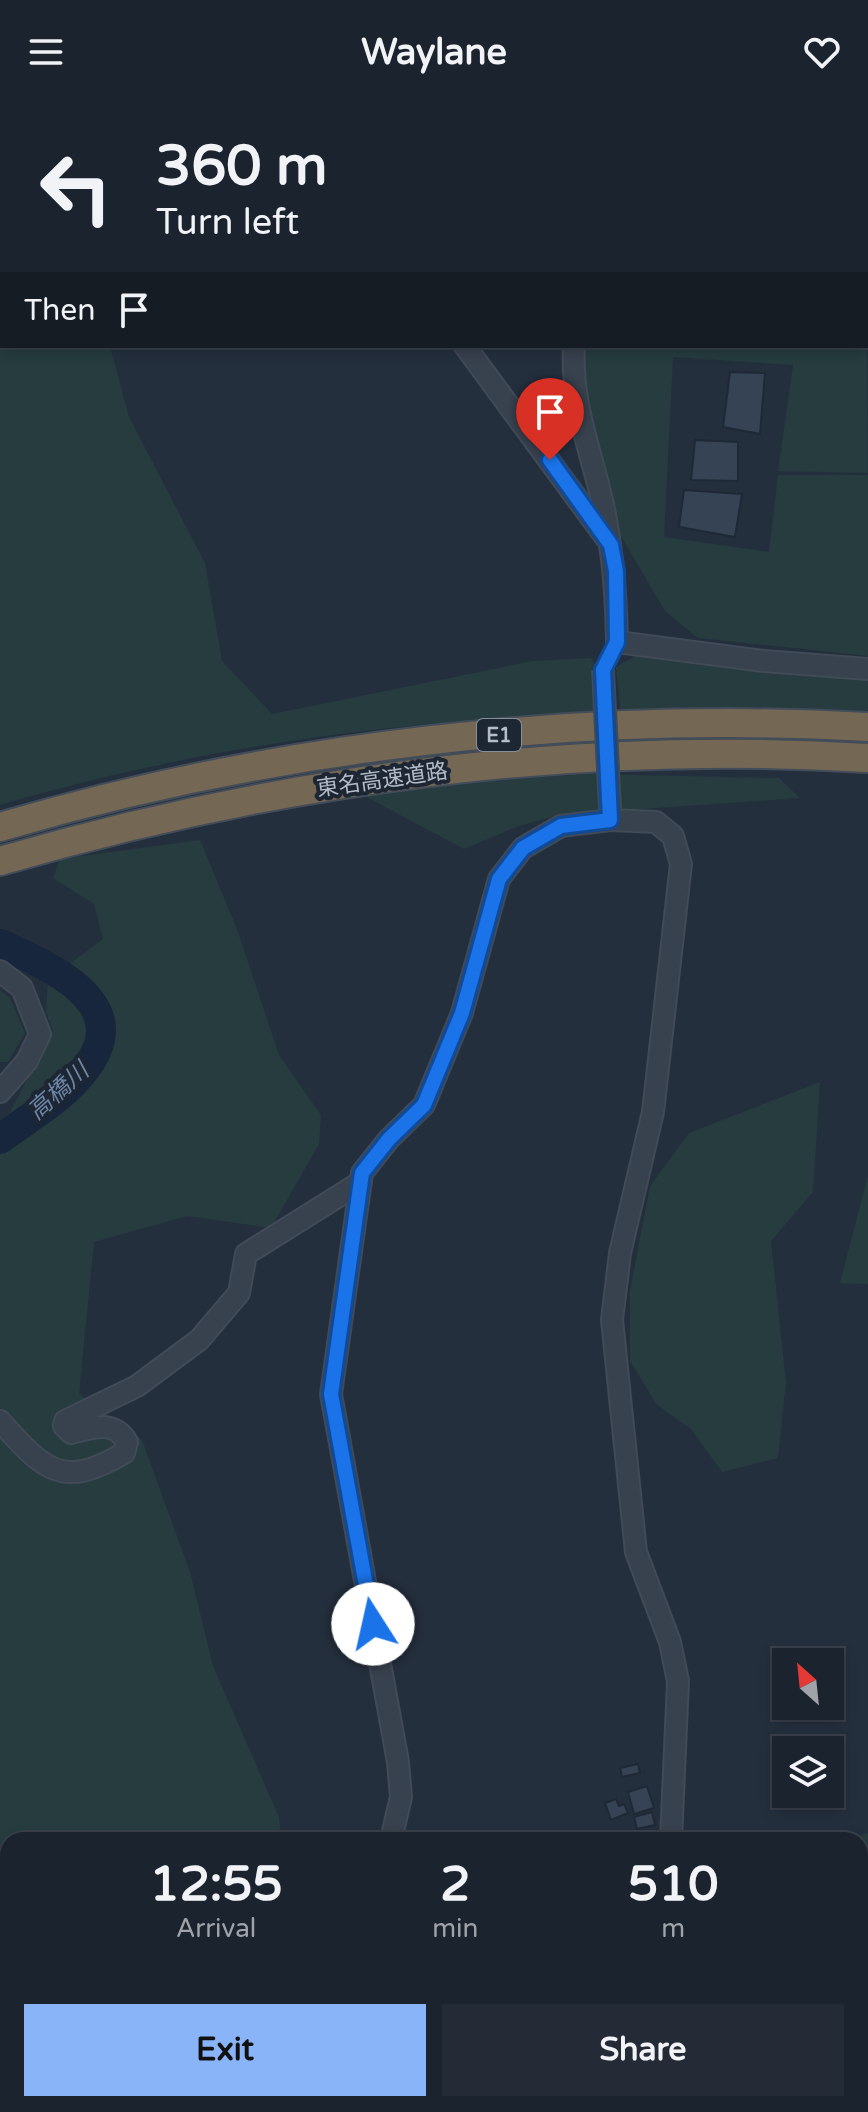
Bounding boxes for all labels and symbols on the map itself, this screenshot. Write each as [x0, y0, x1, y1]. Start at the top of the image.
pin [516, 378, 584, 460]
road number: E1 [477, 719, 521, 751]
street label: 東名高速道路 [315, 758, 449, 802]
water label: 高橋川 [22, 1054, 97, 1126]
position arrow [331, 1582, 415, 1666]
north arrow [772, 1648, 844, 1720]

